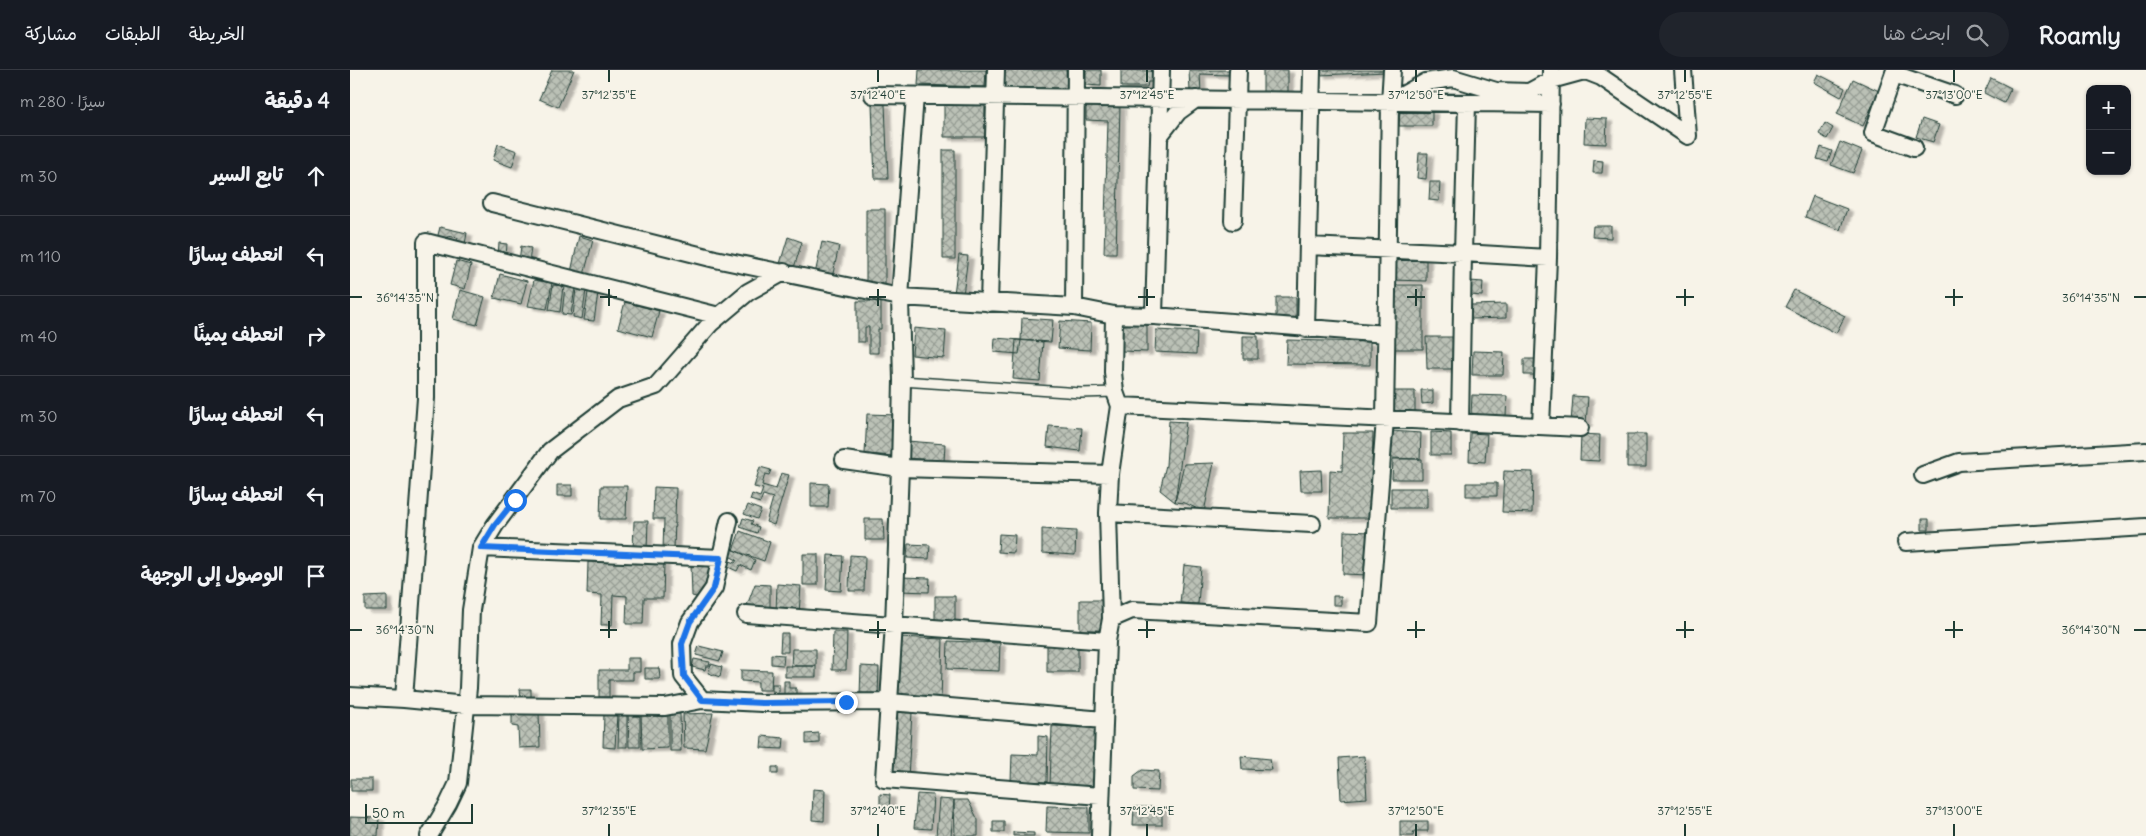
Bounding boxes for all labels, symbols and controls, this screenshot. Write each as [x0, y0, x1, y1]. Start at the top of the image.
search box [1659, 12, 2009, 57]
text: Roamly [2039, 20, 2121, 50]
text: ابحث هنا [1883, 21, 1951, 45]
icon: search [1963, 21, 1991, 49]
text: مشاركة [25, 22, 77, 45]
text: الطبقات [105, 22, 161, 45]
text: الخريطة [189, 22, 245, 45]
map controls [2086, 85, 2131, 175]
button: + [2086, 85, 2131, 130]
text: 4 دقيقة [264, 87, 330, 114]
text: 37°12'35"E [581, 87, 637, 102]
text: 37°12'40"E [850, 87, 906, 102]
text: 37°12'45"E [1120, 87, 1175, 102]
text: 37°12'50"E [1388, 87, 1444, 102]
text: 37°12'55"E [1657, 87, 1713, 102]
text: 37°13'00"E [1925, 87, 1983, 102]
text: سيرًا · 280 m [20, 91, 105, 111]
button: − [2086, 130, 2131, 175]
text: تابع السير [211, 162, 283, 186]
icon: ahead [302, 162, 330, 190]
text: 30 m [20, 166, 57, 186]
text: انعطف يسارًا [189, 242, 283, 266]
icon: left [302, 242, 330, 270]
text: 110 m [20, 246, 61, 266]
text: 36°14'35"N [376, 290, 434, 305]
text: 36°14'35"N [2062, 290, 2120, 305]
text: انعطف يمينًا [194, 322, 283, 346]
icon: right [302, 322, 330, 350]
text: 40 m [20, 326, 58, 346]
text: انعطف يسارًا [189, 402, 283, 426]
icon: left [302, 402, 330, 430]
text: 30 m [20, 406, 57, 426]
text: انعطف يسارًا [189, 482, 283, 506]
icon: left [302, 482, 330, 510]
text: 70 m [20, 486, 56, 506]
route start [504, 489, 527, 512]
text: الوصول إلى الوجهة [140, 562, 283, 586]
icon: arrive [302, 562, 330, 590]
text: 36°14'30"N [376, 622, 434, 637]
text: 36°14'30"N [2062, 622, 2120, 637]
route end [835, 691, 858, 714]
scale bar [365, 801, 472, 824]
text: 37°12'35"E [581, 803, 637, 818]
text: 37°12'40"E [850, 803, 906, 818]
text: 37°12'45"E [1120, 803, 1175, 818]
text: 37°12'50"E [1388, 803, 1444, 818]
text: 37°12'55"E [1657, 803, 1713, 818]
text: 37°13'00"E [1925, 803, 1983, 818]
text: 50 m [372, 804, 405, 822]

